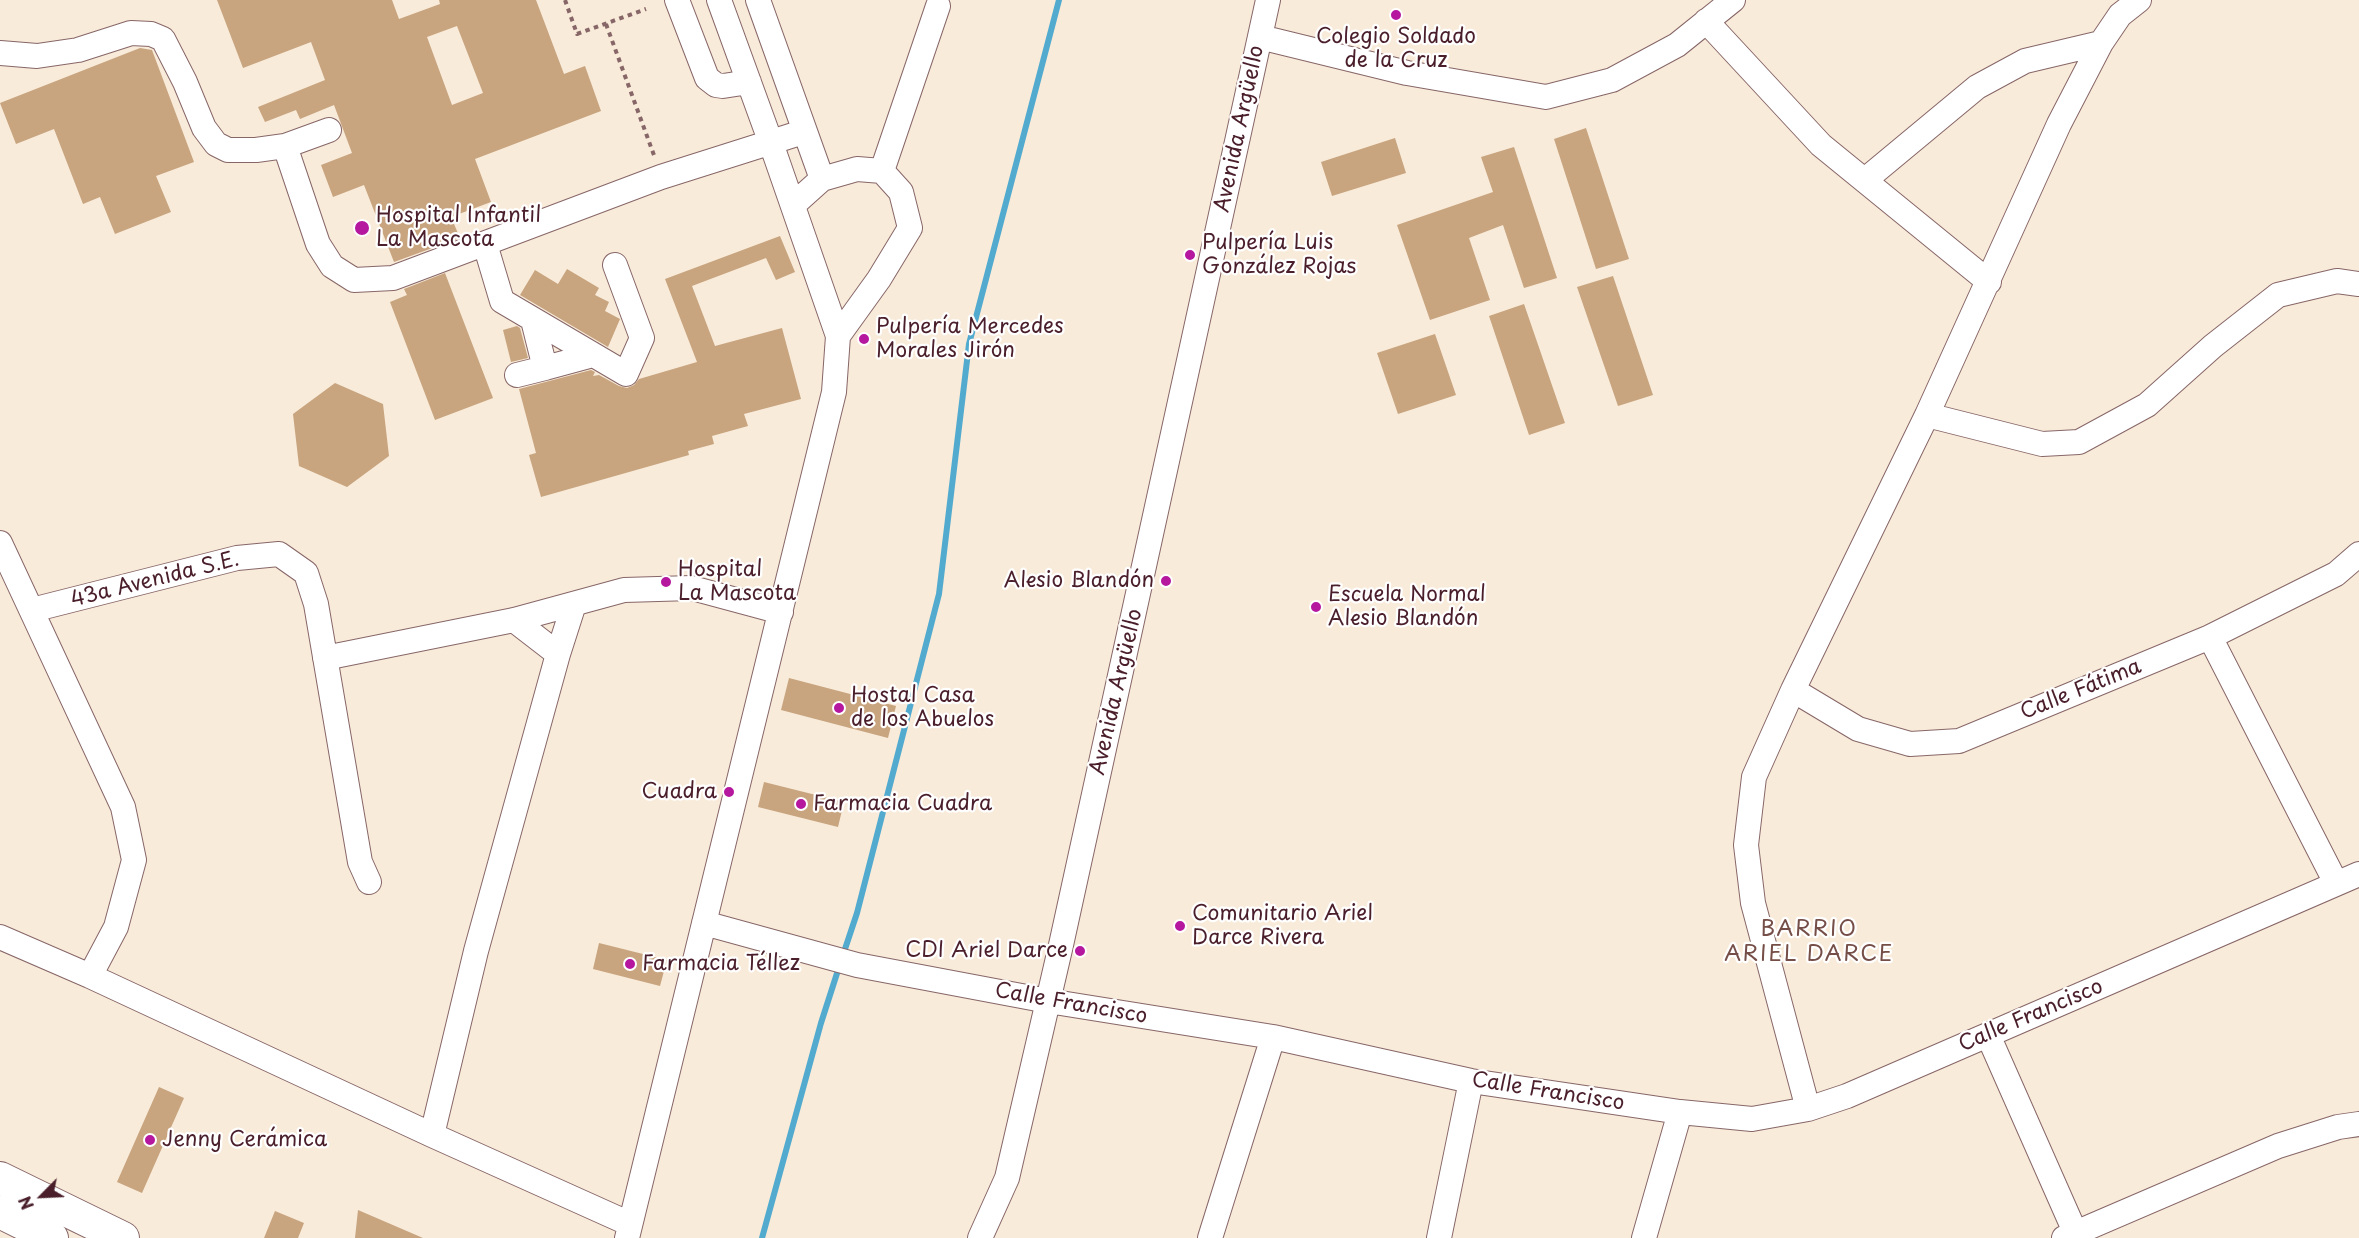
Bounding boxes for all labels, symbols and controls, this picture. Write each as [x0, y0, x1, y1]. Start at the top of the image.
marker: Colegio Soldado de la Cruz [1389, 8, 1403, 22]
place label: Colegio Soldado de la Cruz [1316, 24, 1476, 74]
street label: Avenida Argüello [1210, 43, 1270, 215]
place label: Hospital Infantil La Mascota [376, 203, 541, 253]
marker: Hospital Infantil La Mascota [353, 219, 371, 237]
place label: Pulpería Luis González Rojas [1202, 230, 1356, 280]
marker: Pulpería Luis González Rojas [1183, 248, 1197, 262]
place label: Pulpería Mercedes Morales Jirón [876, 314, 1064, 364]
marker: Pulpería Mercedes Morales Jirón [857, 332, 871, 346]
street label: 43a Avenida S.E. [68, 547, 242, 613]
place label: Hospital La Mascota [678, 557, 796, 607]
place label: Alesio Blandón [1004, 568, 1154, 594]
marker: Alesio Blandón [1159, 574, 1173, 588]
marker: Hospital La Mascota [659, 575, 673, 589]
place label: Escuela Normal Alesio Blandón [1328, 582, 1486, 632]
marker: Escuela Normal Alesio Blandón [1309, 600, 1323, 614]
street label: Avenida Argüello [1086, 606, 1148, 778]
street label: Calle Fátima [2017, 654, 2145, 726]
place label: Hostal Casa de los Abuelos [851, 683, 994, 733]
marker: Hostal Casa de los Abuelos [832, 701, 846, 715]
place label: Cuadra [642, 779, 717, 805]
marker: Cuadra [722, 785, 736, 799]
place label: Farmacia Cuadra [813, 791, 992, 817]
marker: Farmacia Cuadra [794, 797, 808, 811]
place label: Comunitario Ariel Darce Rivera [1192, 901, 1373, 951]
district label: BARRIO ARIEL DARCE [1724, 917, 1894, 968]
marker: Comunitario Ariel Darce Rivera [1173, 919, 1187, 933]
place label: CDI Ariel Darce [905, 938, 1068, 964]
marker: CDI Ariel Darce [1073, 944, 1087, 958]
place label: Farmacia Téllez [642, 951, 800, 977]
marker: Farmacia Téllez [623, 957, 637, 971]
street label: Calle Francisco [1955, 974, 2107, 1058]
street label: Calle Francisco [993, 978, 1149, 1030]
street label: Calle Francisco [1470, 1067, 1626, 1117]
place label: Jenny Cerámica [162, 1127, 327, 1153]
marker: Jenny Cerámica [143, 1133, 157, 1147]
north arrow [12, 1166, 72, 1226]
text: N [12, 1193, 39, 1214]

